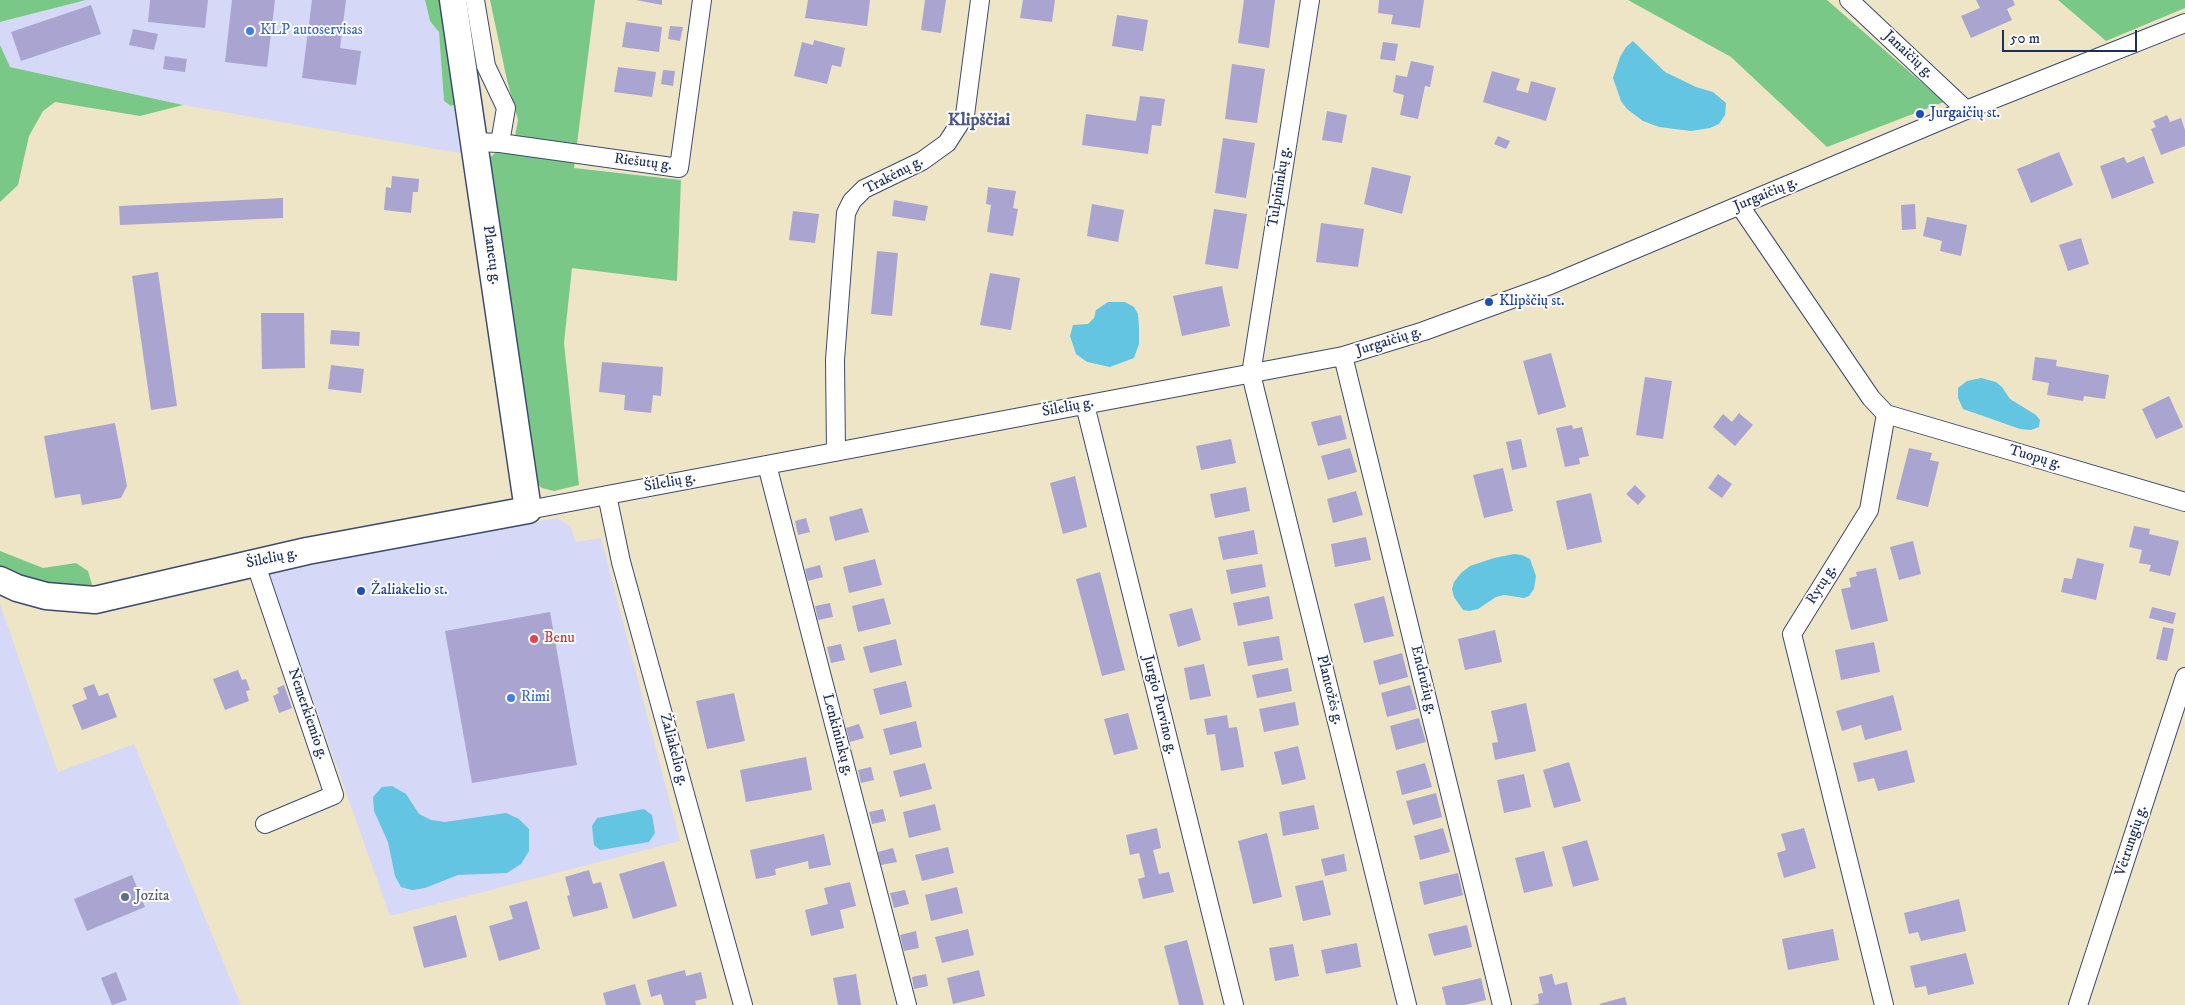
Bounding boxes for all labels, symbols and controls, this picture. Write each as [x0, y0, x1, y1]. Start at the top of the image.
scale bar [2005, 20, 2140, 52]
place label: KLP autoservisas [260, 22, 363, 40]
marker: KLP autoservisas [244, 25, 256, 37]
street label: Janaičių g. [1879, 27, 1937, 83]
text: 50 m [2010, 29, 2040, 48]
place label: Jurgaičių st. [1930, 105, 2000, 123]
marker: Jurgaičių st. [1914, 108, 1926, 120]
district label: Klipščiai [948, 110, 1010, 132]
street label: Tulpininkų g. [1265, 145, 1295, 229]
street label: Riešutų g. [613, 151, 673, 175]
street label: Trakėnų g. [861, 153, 927, 199]
street label: Jurgaičių g. [1731, 173, 1801, 217]
street label: Planetų g. [478, 224, 504, 286]
place label: Klipščių st. [1499, 293, 1565, 311]
marker: Klipščių st. [1483, 296, 1495, 308]
street label: Jurgaičių g. [1354, 324, 1424, 360]
street label: Šilelių g. [1041, 394, 1095, 422]
street label: Tuopų g. [2007, 442, 2063, 474]
street label: Šilelių g. [643, 469, 697, 497]
street label: Šilelių g. [245, 545, 299, 573]
street label: Rytų g. [1803, 562, 1841, 608]
place label: Žaliakelio st. [371, 582, 448, 600]
marker: Žaliakelio st. [355, 585, 367, 597]
place label: Benu [544, 630, 575, 648]
marker: Benu [528, 633, 540, 645]
street label: Endružių g. [1406, 644, 1440, 716]
street label: Plantožės g. [1312, 653, 1346, 727]
street label: Jurgio Purvino g. [1138, 654, 1180, 756]
street label: Nemerkiemio g. [283, 666, 331, 762]
place label: Rimi [521, 689, 550, 707]
marker: Rimi [505, 692, 517, 704]
street label: Lenkininkų g. [817, 692, 857, 778]
street label: Žaliakelio g. [655, 712, 691, 788]
street label: Vėtrungių g. [2112, 803, 2152, 879]
place label: Jozita [135, 888, 169, 906]
marker: Jozita [119, 891, 131, 903]

